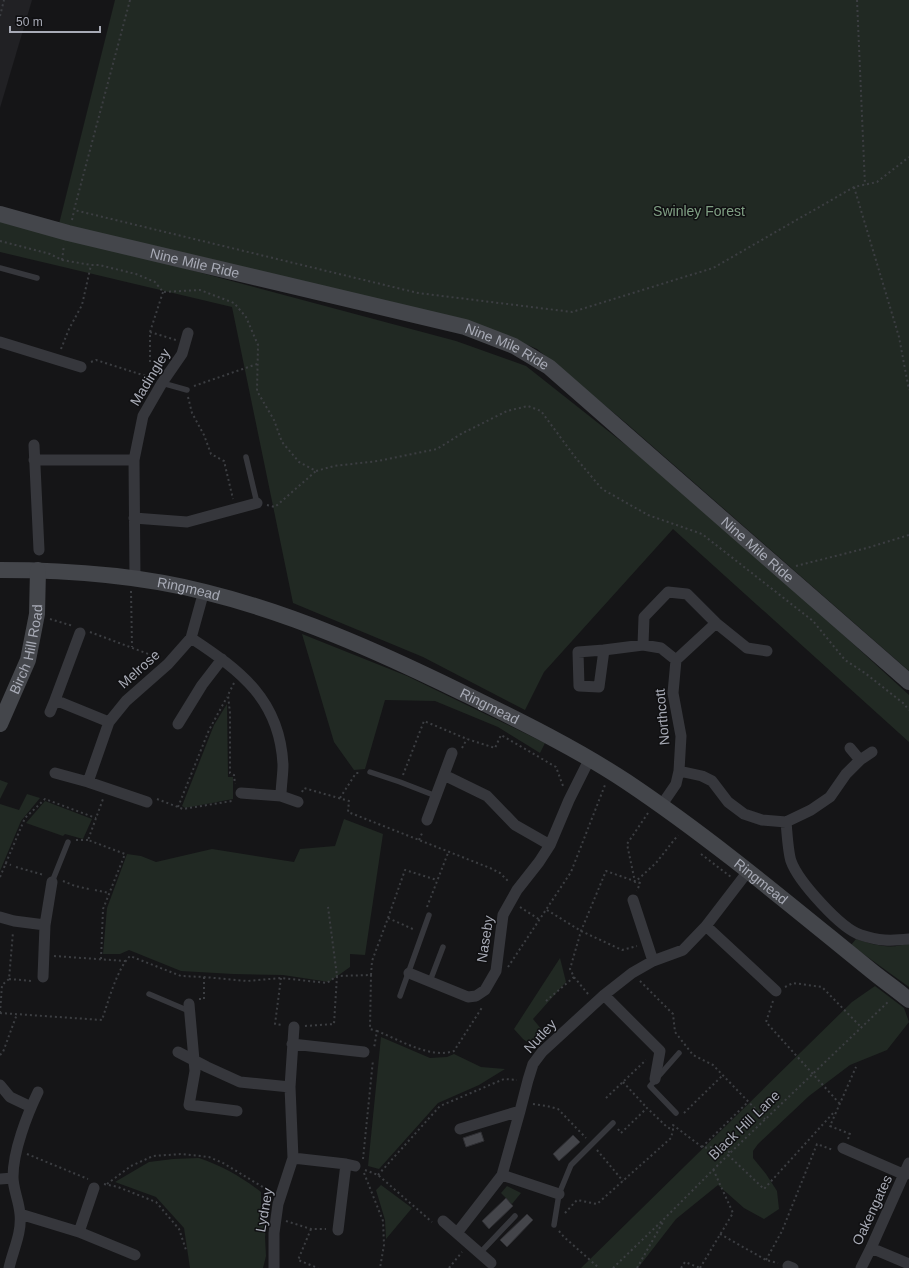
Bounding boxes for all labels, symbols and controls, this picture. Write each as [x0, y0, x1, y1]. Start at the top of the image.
scale bar [10, 8, 100, 34]
text: 50 m [16, 15, 43, 29]
park label: Swinley Forest [653, 203, 745, 219]
street label: Nine Mile Ride [149, 245, 241, 281]
street label: Nine Mile Ride [463, 320, 552, 373]
street label: Madingley [127, 346, 173, 408]
street label: Nine Mile Ride [718, 513, 797, 586]
street label: Ringmead [156, 574, 222, 604]
street label: Birch Hill Road [6, 604, 45, 696]
street label: Melrose [115, 646, 163, 692]
street label: Ringmead [457, 685, 522, 727]
street label: Northcott [652, 688, 672, 746]
street label: Ringmead [731, 855, 791, 908]
street label: Naseby [473, 914, 497, 964]
street label: Nutley [521, 1016, 559, 1056]
street label: Black Hill Lane [705, 1087, 783, 1163]
street label: Oakengates [849, 1172, 895, 1248]
street label: Lydney [252, 1187, 276, 1233]

